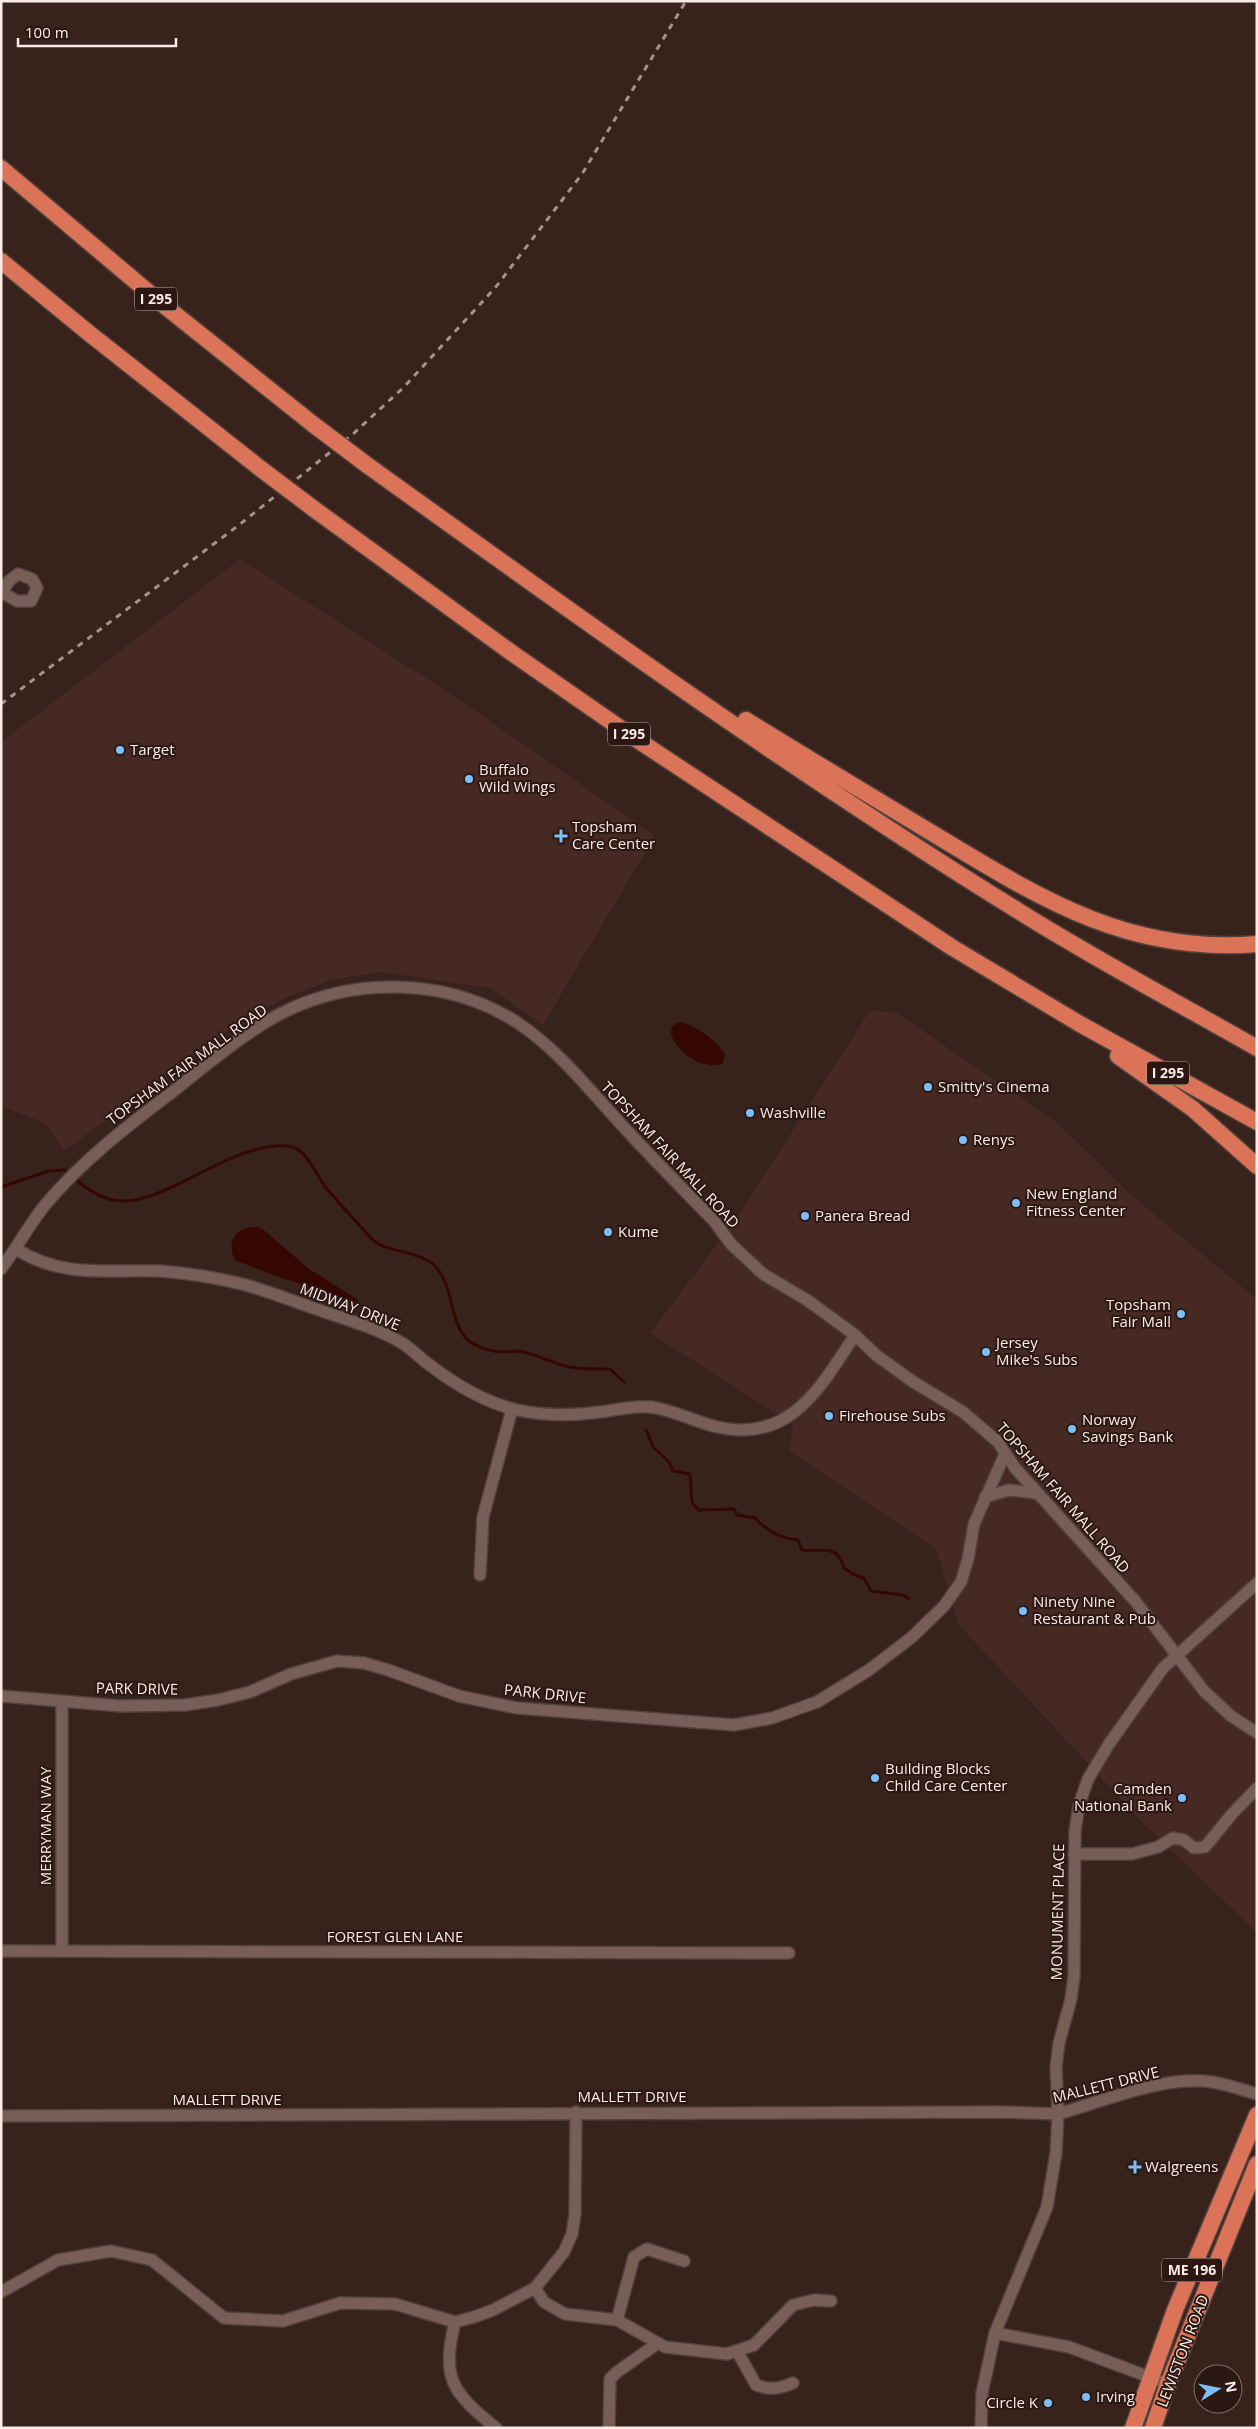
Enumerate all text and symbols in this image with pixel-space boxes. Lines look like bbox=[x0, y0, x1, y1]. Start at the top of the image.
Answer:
scale bar bbox=[18, 15, 175, 47]
text: 100 m bbox=[25, 22, 69, 42]
road number: I 295 bbox=[135, 288, 177, 310]
road number: I 295 bbox=[608, 722, 650, 746]
place label: Target bbox=[130, 739, 175, 759]
marker: Target bbox=[114, 744, 126, 756]
place label: Buffalo Wild Wings bbox=[479, 759, 556, 796]
marker: Buffalo Wild Wings bbox=[463, 773, 475, 785]
place label: Topsham Care Center bbox=[572, 816, 655, 853]
marker: Topsham Care Center bbox=[554, 829, 568, 843]
street label: TOPSHAM FAIR MALL ROAD bbox=[102, 999, 271, 1129]
road number: I 295 bbox=[1147, 1062, 1189, 1084]
place label: Smitty's Cinema bbox=[938, 1076, 1050, 1096]
street label: TOPSHAM FAIR MALL ROAD bbox=[597, 1077, 744, 1232]
marker: Smitty's Cinema bbox=[922, 1081, 934, 1093]
place label: Washville bbox=[760, 1102, 826, 1122]
marker: Washville bbox=[744, 1107, 756, 1119]
place label: Renys bbox=[973, 1129, 1015, 1149]
marker: Renys bbox=[957, 1134, 969, 1146]
place label: New England Fitness Center bbox=[1026, 1183, 1126, 1220]
marker: New England Fitness Center bbox=[1010, 1197, 1022, 1209]
place label: Panera Bread bbox=[815, 1205, 910, 1225]
marker: Panera Bread bbox=[799, 1210, 811, 1222]
place label: Kume bbox=[618, 1221, 659, 1241]
marker: Kume bbox=[602, 1226, 614, 1238]
street label: MIDWAY DRIVE bbox=[297, 1278, 403, 1334]
place label: Topsham Fair Mall bbox=[1106, 1294, 1171, 1331]
marker: Topsham Fair Mall bbox=[1175, 1308, 1187, 1320]
place label: Jersey Mike's Subs bbox=[994, 1332, 1078, 1369]
marker: Jersey Mike's Subs bbox=[980, 1346, 992, 1358]
place label: Firehouse Subs bbox=[839, 1405, 946, 1425]
place label: Norway Savings Bank bbox=[1082, 1409, 1173, 1446]
marker: Firehouse Subs bbox=[823, 1410, 835, 1422]
street label: TOPSHAM FAIR MALL ROAD bbox=[993, 1418, 1135, 1577]
marker: Norway Savings Bank bbox=[1066, 1423, 1078, 1435]
place label: Ninety Nine Restaurant & Pub bbox=[1033, 1591, 1156, 1628]
marker: Ninety Nine Restaurant & Pub bbox=[1017, 1605, 1029, 1617]
street label: PARK DRIVE bbox=[96, 1677, 178, 1699]
street label: PARK DRIVE bbox=[503, 1679, 587, 1707]
place label: Building Blocks Child Care Center bbox=[885, 1758, 1008, 1795]
street label: MERRYMAN WAY bbox=[35, 1766, 55, 1885]
marker: Building Blocks Child Care Center bbox=[869, 1772, 881, 1784]
place label: Camden National Bank bbox=[1074, 1778, 1172, 1815]
marker: Camden National Bank bbox=[1176, 1792, 1188, 1804]
street label: MONUMENT PLACE bbox=[1046, 1843, 1068, 1981]
street label: FOREST GLEN LANE bbox=[327, 1926, 463, 1946]
street label: MALLETT DRIVE bbox=[1050, 2061, 1161, 2107]
street label: MALLETT DRIVE bbox=[578, 2086, 687, 2106]
street label: MALLETT DRIVE bbox=[173, 2089, 282, 2109]
place label: Walgreens bbox=[1145, 2156, 1218, 2176]
marker: Walgreens bbox=[1129, 2161, 1141, 2173]
road number: ME 196 bbox=[1162, 2258, 1222, 2282]
street label: LEWISTON ROAD bbox=[1151, 2292, 1213, 2410]
north arrow bbox=[1193, 2364, 1243, 2414]
text: N bbox=[1221, 2379, 1242, 2394]
place label: Irving bbox=[1096, 2386, 1135, 2406]
marker: Irving bbox=[1080, 2391, 1092, 2403]
place label: Circle K bbox=[986, 2392, 1039, 2412]
marker: Circle K bbox=[1042, 2397, 1054, 2409]

